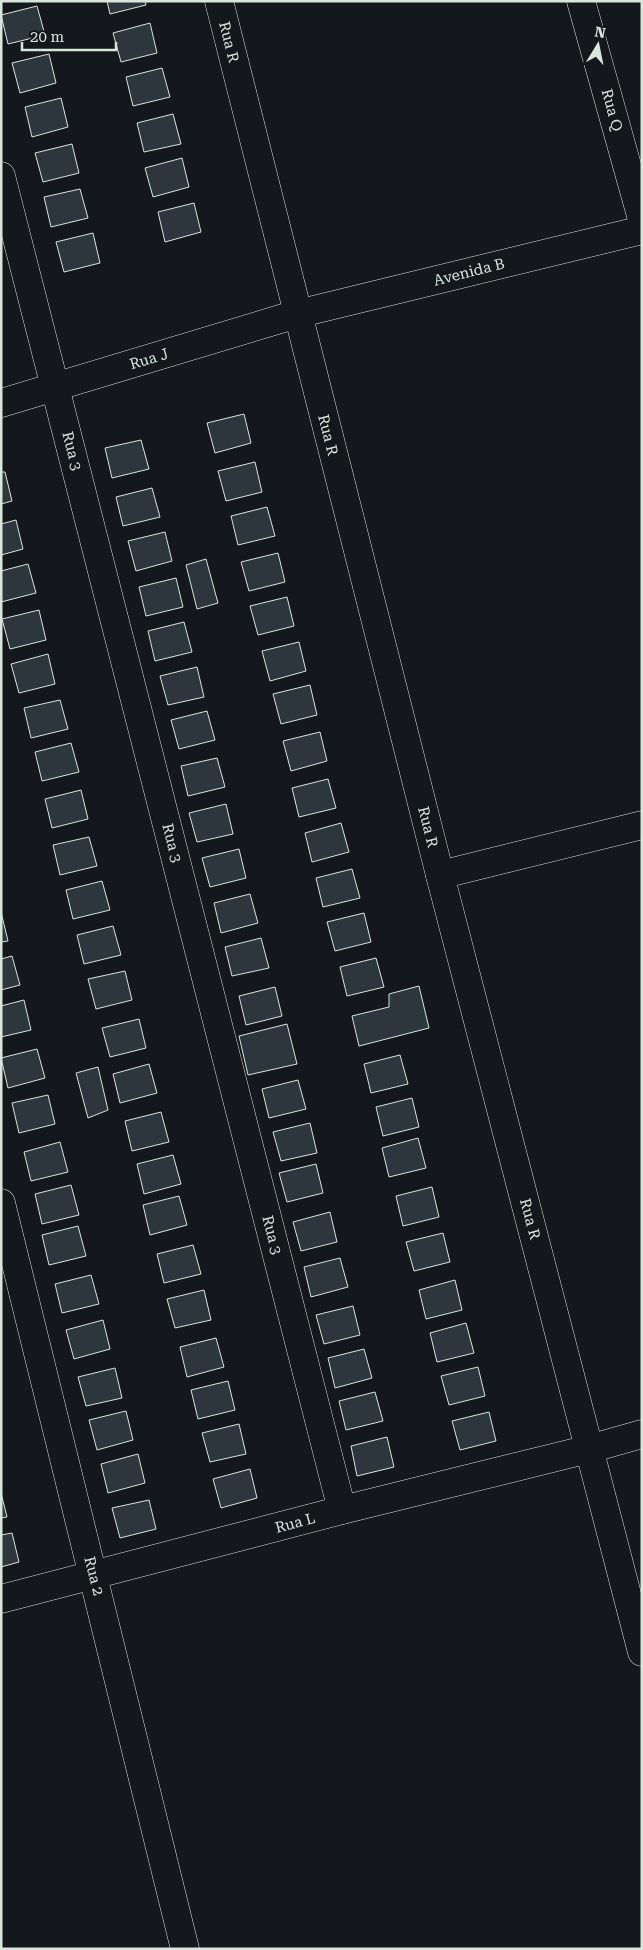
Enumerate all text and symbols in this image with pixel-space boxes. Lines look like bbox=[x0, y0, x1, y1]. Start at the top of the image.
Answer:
scale bar bbox=[22, 20, 116, 52]
street label: Rua R bbox=[215, 20, 243, 65]
north arrow bbox=[573, 20, 623, 70]
text: N bbox=[594, 23, 607, 41]
text: 20 m bbox=[30, 28, 65, 46]
street label: Rua Q bbox=[598, 87, 626, 133]
street label: Avenida B bbox=[432, 254, 506, 290]
street label: Rua J bbox=[127, 345, 171, 373]
street label: Rua R bbox=[314, 413, 342, 458]
street label: Rua 3 bbox=[58, 430, 86, 472]
street label: Rua R bbox=[414, 805, 442, 850]
street label: Rua 3 bbox=[158, 822, 186, 864]
street label: Rua R bbox=[516, 1196, 544, 1242]
street label: Rua 3 bbox=[258, 1214, 286, 1256]
street label: Rua L bbox=[273, 1509, 317, 1537]
street label: Rua 2 bbox=[80, 1555, 108, 1597]

